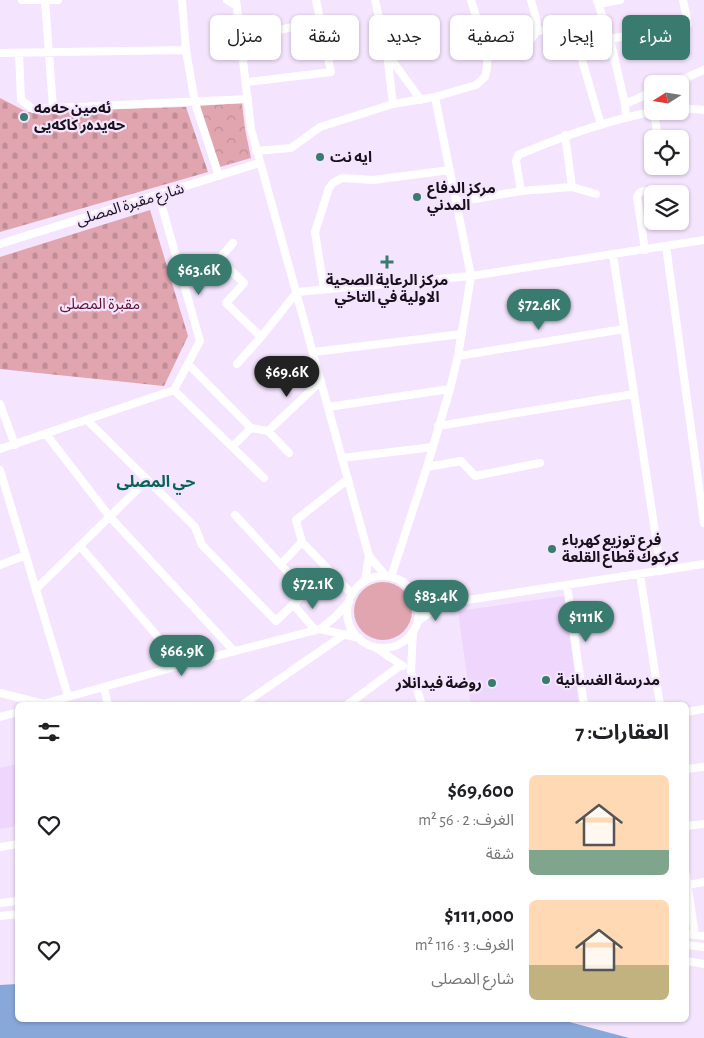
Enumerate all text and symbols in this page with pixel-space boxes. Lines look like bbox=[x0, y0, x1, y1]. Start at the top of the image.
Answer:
chip: منزل bbox=[210, 15, 281, 60]
chip: شقة bbox=[291, 15, 359, 60]
chip: جديد bbox=[369, 15, 440, 60]
chip: تصفية bbox=[450, 15, 533, 60]
chip: إيجار bbox=[543, 15, 612, 60]
chip: شراء bbox=[622, 15, 690, 60]
north arrow bbox=[644, 75, 689, 120]
map controls bbox=[644, 75, 689, 230]
place label: ئەمین حەمە حەیدەر کاکەیی bbox=[34, 101, 126, 134]
marker: ئەمین حەمە حەیدەر کاکەیی bbox=[18, 111, 30, 123]
button: locate bbox=[644, 130, 689, 175]
place label: ايه نت bbox=[330, 150, 372, 165]
marker: ايه نت bbox=[314, 151, 326, 163]
place label: مركز الدفاع المدني bbox=[427, 180, 496, 216]
street label: شارع مقبرة المصلى bbox=[74, 181, 187, 232]
button: layers bbox=[644, 185, 689, 230]
marker: مركز الدفاع المدني bbox=[411, 191, 423, 203]
pin: $63.6K bbox=[158, 254, 240, 296]
marker: مركز الرعاية الصحية الاولية في التاخي bbox=[380, 255, 394, 269]
text: $63.6K bbox=[178, 262, 220, 278]
place label: مركز الرعاية الصحية الاولية في التاخي bbox=[326, 272, 448, 308]
pin: $72.6K bbox=[498, 288, 580, 331]
park label: مقبرة المصلى bbox=[60, 297, 140, 313]
text: $72.6K bbox=[518, 297, 560, 313]
pin: $69.6K bbox=[246, 356, 328, 398]
text: $69.6K bbox=[265, 364, 309, 380]
district label: حي المصلى bbox=[117, 474, 195, 495]
place label: فرع توزيع كهرباء كركوك قطاع القلعة bbox=[562, 532, 679, 568]
marker: فرع توزيع كهرباء كركوك قطاع القلعة bbox=[546, 543, 558, 555]
pin: $72.1K bbox=[272, 568, 354, 610]
text: $72.1K bbox=[293, 576, 333, 592]
pin: $83.4K bbox=[395, 580, 477, 622]
text: $83.4K bbox=[414, 588, 458, 604]
pin: $111K bbox=[551, 600, 621, 643]
text: $111K bbox=[569, 609, 603, 625]
pin: $66.9K bbox=[141, 634, 223, 677]
text: $66.9K bbox=[160, 643, 204, 659]
place label: مدرسة الغسانية bbox=[556, 672, 660, 689]
marker: مدرسة الغسانية bbox=[540, 674, 552, 686]
place label: روضة فيدانلار bbox=[395, 675, 482, 692]
marker: روضة فيدانلار bbox=[486, 677, 498, 689]
icon: filters bbox=[35, 718, 63, 746]
text: العقارات: 7 bbox=[575, 722, 669, 743]
text: $69,600 bbox=[447, 780, 514, 801]
icon: home bbox=[569, 795, 629, 855]
icon: heart bbox=[35, 811, 63, 839]
text: الغرف: 2 · 56 m² bbox=[418, 812, 514, 828]
text: شقة bbox=[486, 846, 514, 862]
text: $111,000 bbox=[444, 905, 514, 926]
icon: home bbox=[569, 920, 629, 980]
icon: heart bbox=[35, 936, 63, 964]
text: الغرف: 3 · 116 m² bbox=[415, 937, 514, 953]
text: شارع المصلى bbox=[431, 971, 514, 987]

